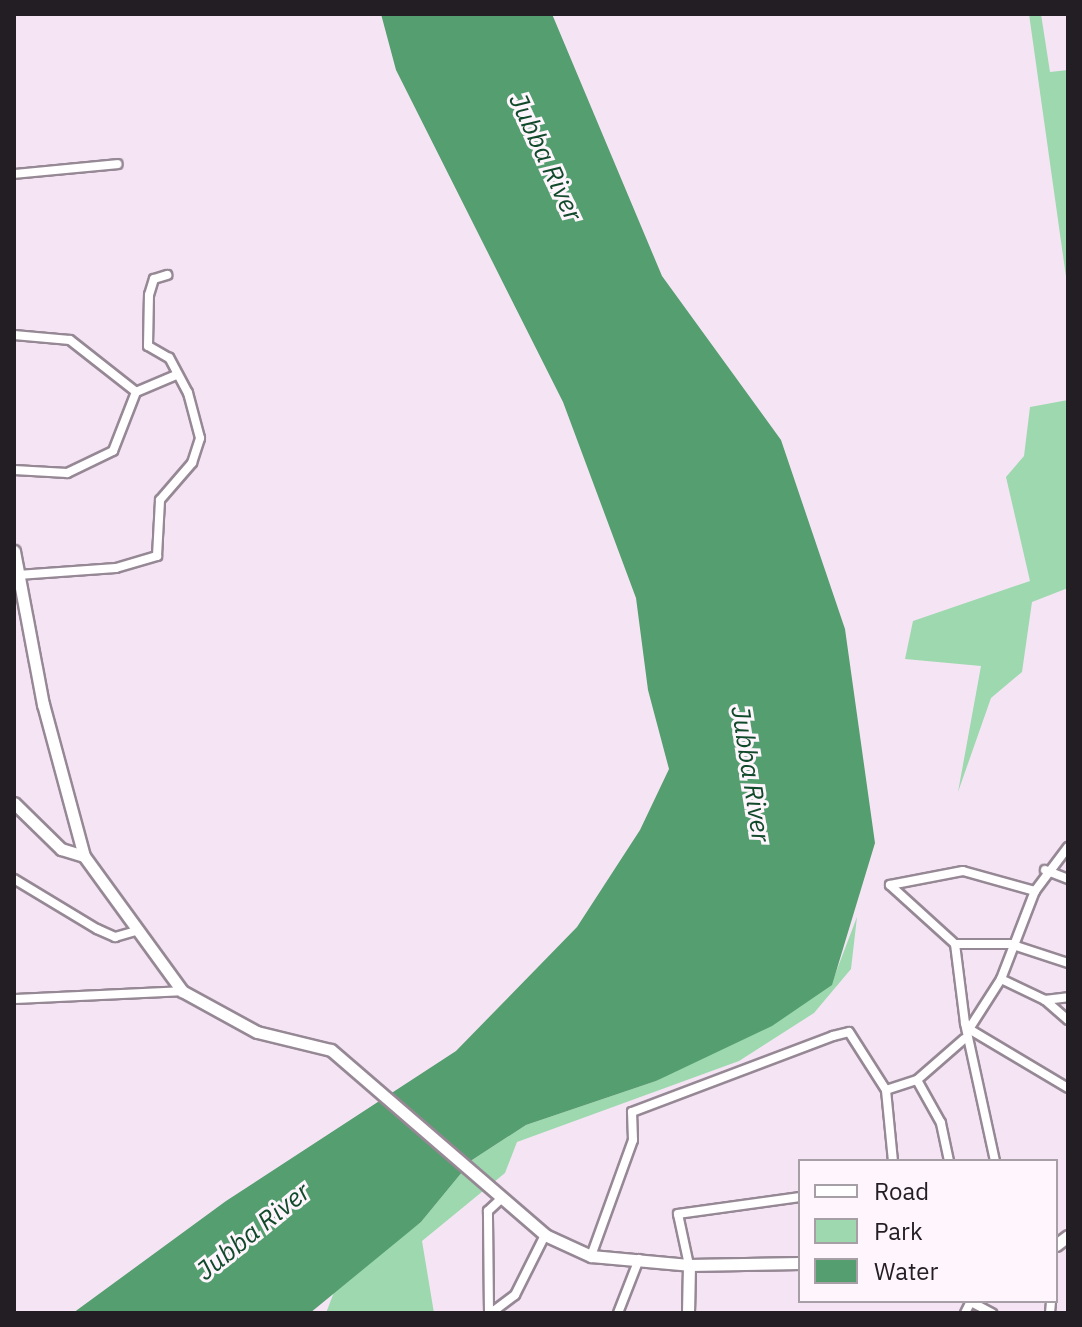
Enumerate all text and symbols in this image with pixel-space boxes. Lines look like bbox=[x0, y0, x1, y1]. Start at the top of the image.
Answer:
water label: Jubba River bbox=[503, 88, 589, 226]
water label: Jubba River bbox=[725, 704, 777, 844]
legend bbox=[798, 1159, 1058, 1303]
text: Road bbox=[874, 1175, 929, 1207]
water label: Jubba River bbox=[190, 1176, 316, 1286]
text: Park bbox=[874, 1215, 923, 1247]
text: Water bbox=[874, 1255, 938, 1287]

